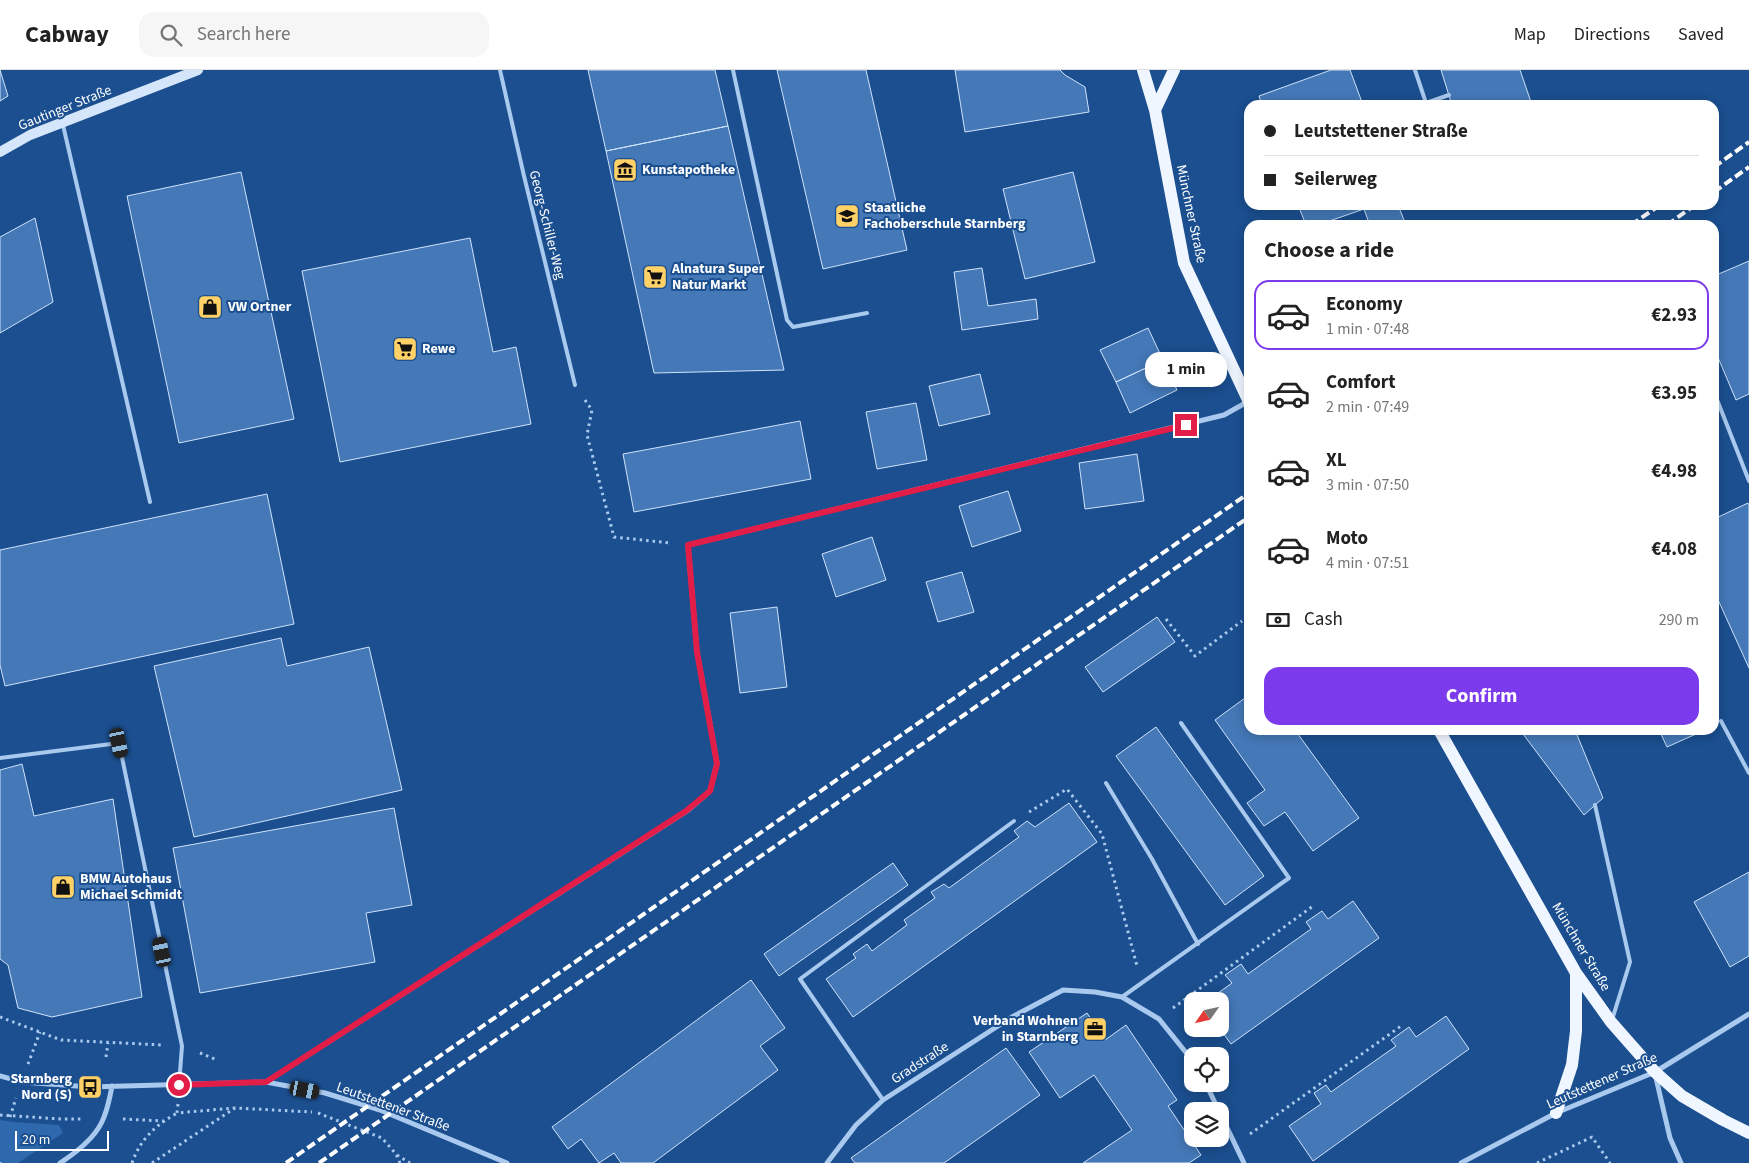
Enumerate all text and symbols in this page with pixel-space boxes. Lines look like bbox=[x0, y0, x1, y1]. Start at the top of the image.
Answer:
search box bbox=[139, 12, 489, 57]
text: Cabway bbox=[25, 17, 109, 52]
icon: search bbox=[157, 21, 185, 49]
text: Search here bbox=[197, 21, 290, 48]
text: Map bbox=[1514, 22, 1546, 47]
text: Directions bbox=[1574, 22, 1650, 47]
text: Saved bbox=[1678, 22, 1724, 47]
street label: Gautinger Straße bbox=[15, 80, 115, 136]
text: Leutstettener Straße bbox=[1294, 118, 1468, 145]
museum icon: Kunstapotheke bbox=[612, 157, 638, 183]
place label: Kunstapotheke bbox=[642, 160, 735, 180]
street label: Münchner Straße bbox=[1171, 163, 1211, 265]
text: Seilerweg bbox=[1294, 166, 1377, 193]
street label: Georg-Schiller-Weg bbox=[524, 168, 570, 282]
place label: Staatliche Fachoberschule Starnberg bbox=[864, 198, 1026, 234]
school or university icon: Staatliche Fachoberschule Starnberg bbox=[834, 203, 860, 229]
text: Choose a ride bbox=[1264, 234, 1394, 266]
place label: Alnatura Super Natur Markt bbox=[671, 259, 765, 295]
supermarket icon: Alnatura Super Natur Markt bbox=[642, 264, 668, 290]
text: Economy bbox=[1326, 291, 1403, 318]
icon: car bbox=[1266, 293, 1311, 338]
shop icon: VW Ortner bbox=[197, 294, 223, 320]
place label: VW Ortner bbox=[227, 297, 292, 317]
text: €2.93 bbox=[1651, 302, 1697, 329]
text: 1 min · 07:48 bbox=[1326, 318, 1409, 340]
supermarket icon: Rewe bbox=[392, 336, 418, 362]
place label: Rewe bbox=[422, 339, 456, 359]
callout: 1 min bbox=[1145, 352, 1227, 388]
text: 1 min bbox=[1167, 358, 1205, 380]
text: Comfort bbox=[1326, 369, 1396, 396]
icon: car bbox=[1266, 371, 1311, 416]
text: €3.95 bbox=[1651, 380, 1697, 407]
text: 2 min · 07:49 bbox=[1326, 396, 1409, 418]
route end bbox=[1175, 414, 1197, 436]
text: XL bbox=[1326, 447, 1347, 474]
icon: car bbox=[1266, 449, 1311, 494]
text: €4.98 bbox=[1651, 458, 1697, 485]
text: 3 min · 07:50 bbox=[1326, 474, 1409, 496]
text: Moto bbox=[1326, 525, 1368, 552]
icon: car bbox=[1266, 527, 1311, 572]
text: €4.08 bbox=[1651, 536, 1697, 563]
text: 4 min · 07:51 bbox=[1326, 552, 1409, 574]
icon: cash bbox=[1264, 606, 1292, 634]
text: Cash bbox=[1304, 606, 1343, 633]
text: 290 m bbox=[1659, 609, 1699, 631]
button: Confirm bbox=[1264, 667, 1699, 725]
car bbox=[108, 727, 129, 759]
place label: BMW Autohaus Michael Schmidt bbox=[80, 869, 183, 905]
shop icon: BMW Autohaus Michael Schmidt bbox=[50, 874, 76, 900]
street label: Münchner Straße bbox=[1547, 899, 1615, 995]
car bbox=[151, 936, 172, 968]
north arrow bbox=[1184, 992, 1229, 1038]
map controls bbox=[1184, 992, 1229, 1147]
place label: Verband Wohnen in Starnberg bbox=[972, 1011, 1079, 1047]
office icon: Verband Wohnen in Starnberg bbox=[1082, 1016, 1108, 1042]
street label: Gradstraße bbox=[887, 1037, 953, 1089]
button: locate bbox=[1184, 1047, 1229, 1092]
street label: Leutstettener Straße bbox=[1543, 1048, 1661, 1114]
place label: Starnberg Nord (S) bbox=[10, 1069, 73, 1105]
bus stop icon: Starnberg Nord (S) bbox=[77, 1074, 103, 1100]
route start bbox=[168, 1074, 190, 1096]
street label: Leutstettener Straße bbox=[333, 1077, 453, 1137]
car bbox=[288, 1080, 321, 1100]
button: layers bbox=[1184, 1102, 1229, 1147]
scale bar bbox=[15, 1128, 109, 1151]
text: 20 m bbox=[22, 1130, 50, 1150]

